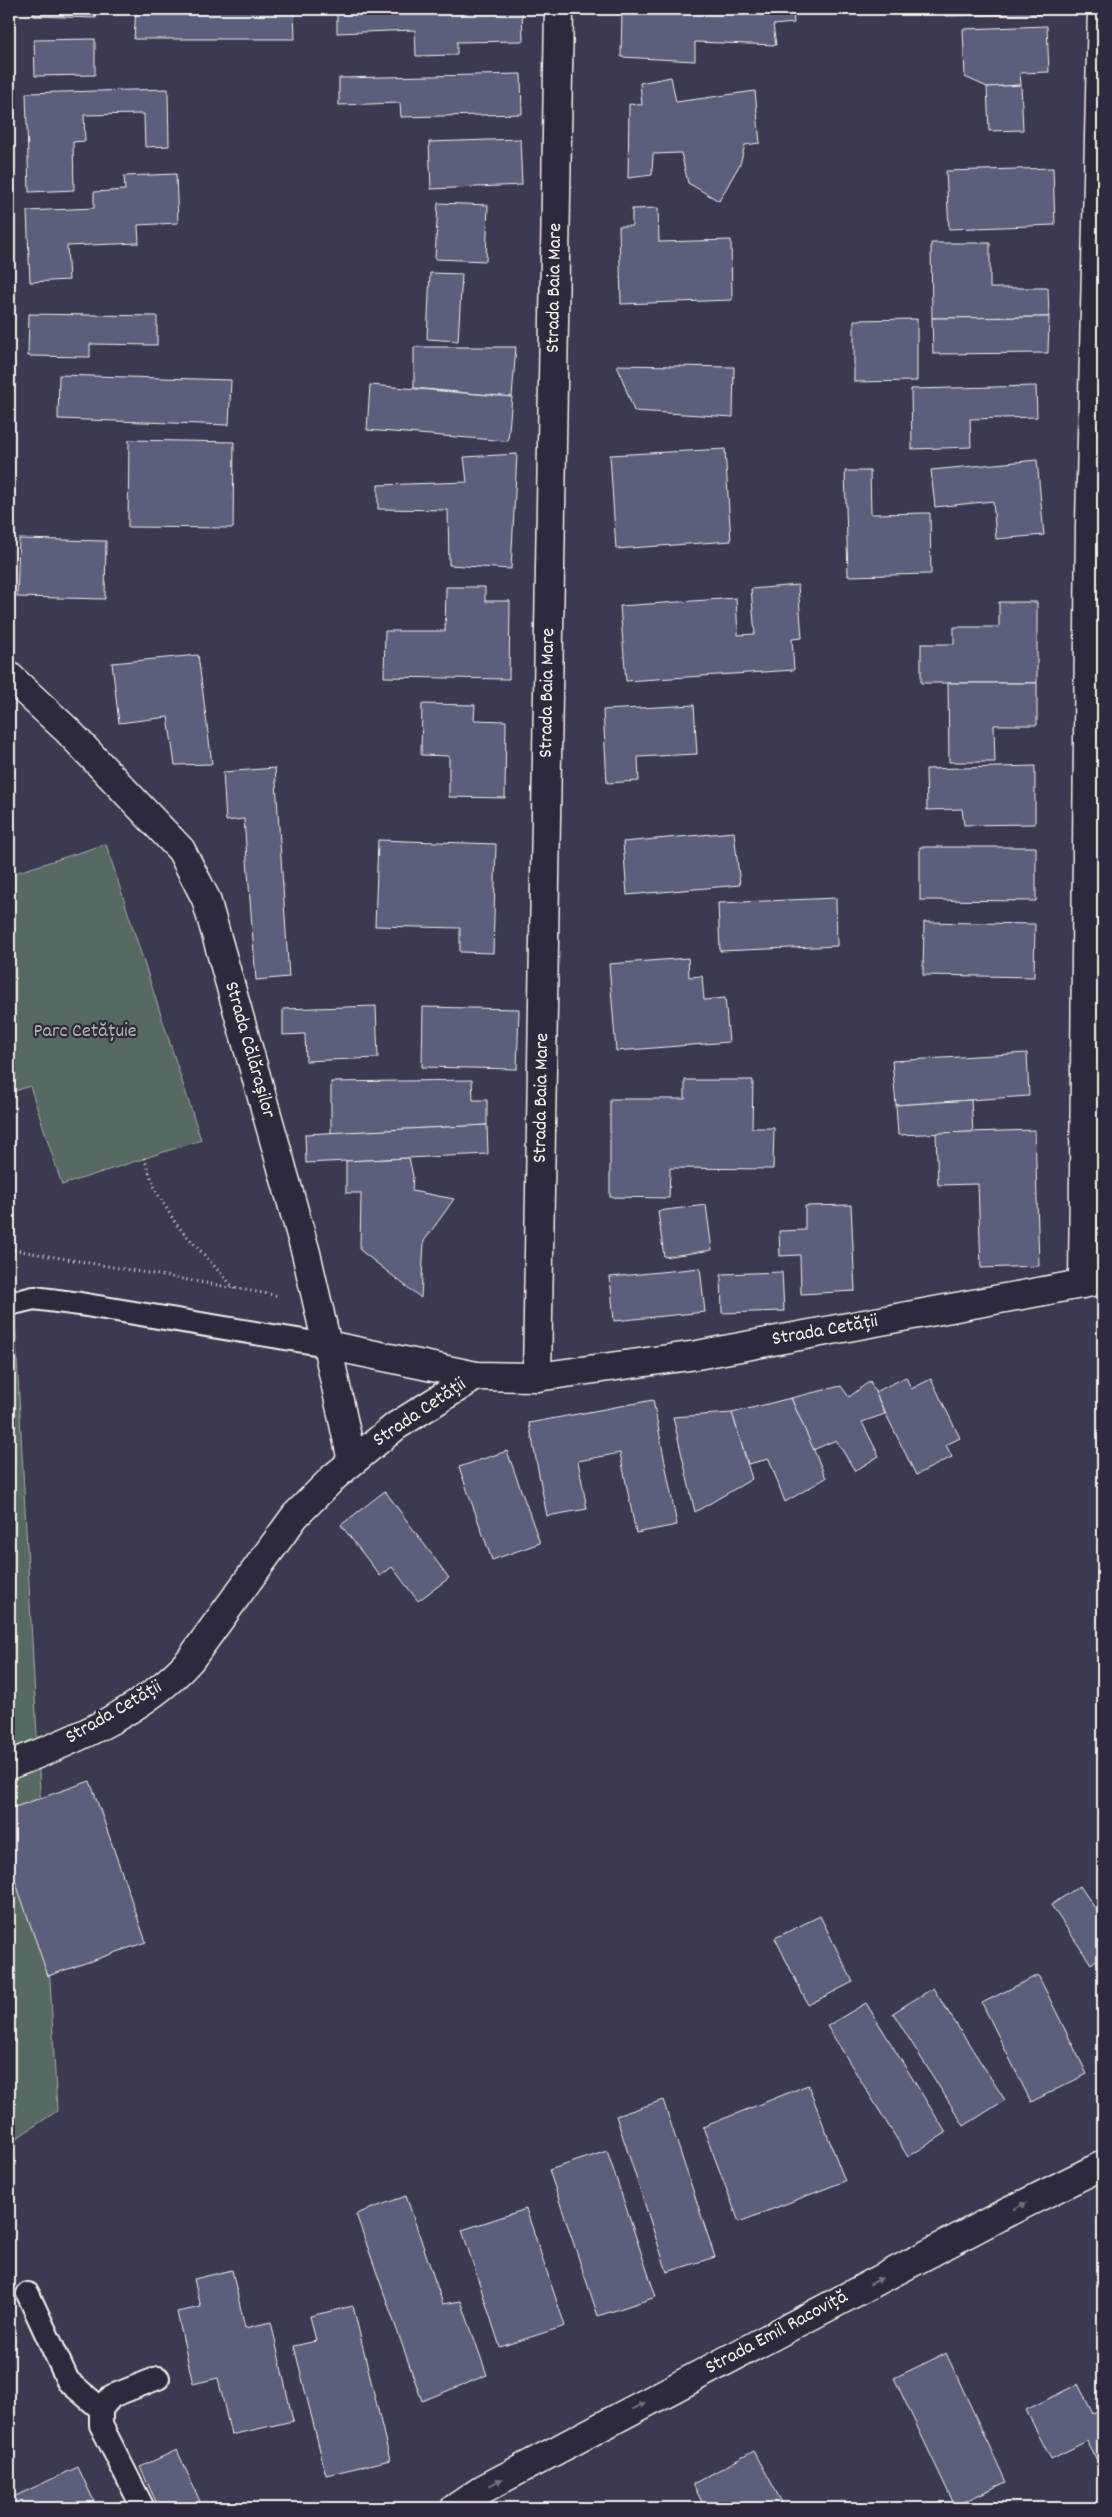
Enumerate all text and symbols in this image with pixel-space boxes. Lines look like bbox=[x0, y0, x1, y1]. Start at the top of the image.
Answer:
street label: Strada Baia Mare bbox=[540, 222, 570, 353]
street label: Strada Baia Mare bbox=[533, 627, 563, 758]
street label: Strada Călărașilor bbox=[216, 978, 282, 1122]
park label: Parc Cetățuie bbox=[34, 1018, 137, 1046]
street label: Strada Baia Mare bbox=[527, 1032, 557, 1163]
street label: Strada Cetății bbox=[770, 1308, 880, 1354]
street label: Strada Cetății bbox=[368, 1371, 472, 1455]
street label: Strada Cetății bbox=[61, 1674, 168, 1752]
one-way arrow bbox=[1013, 2202, 1027, 2210]
one-way arrow bbox=[869, 2277, 883, 2285]
street label: Strada Emil Racoviță bbox=[701, 2284, 853, 2382]
one-way arrow bbox=[632, 2402, 647, 2410]
one-way arrow bbox=[488, 2478, 503, 2486]

